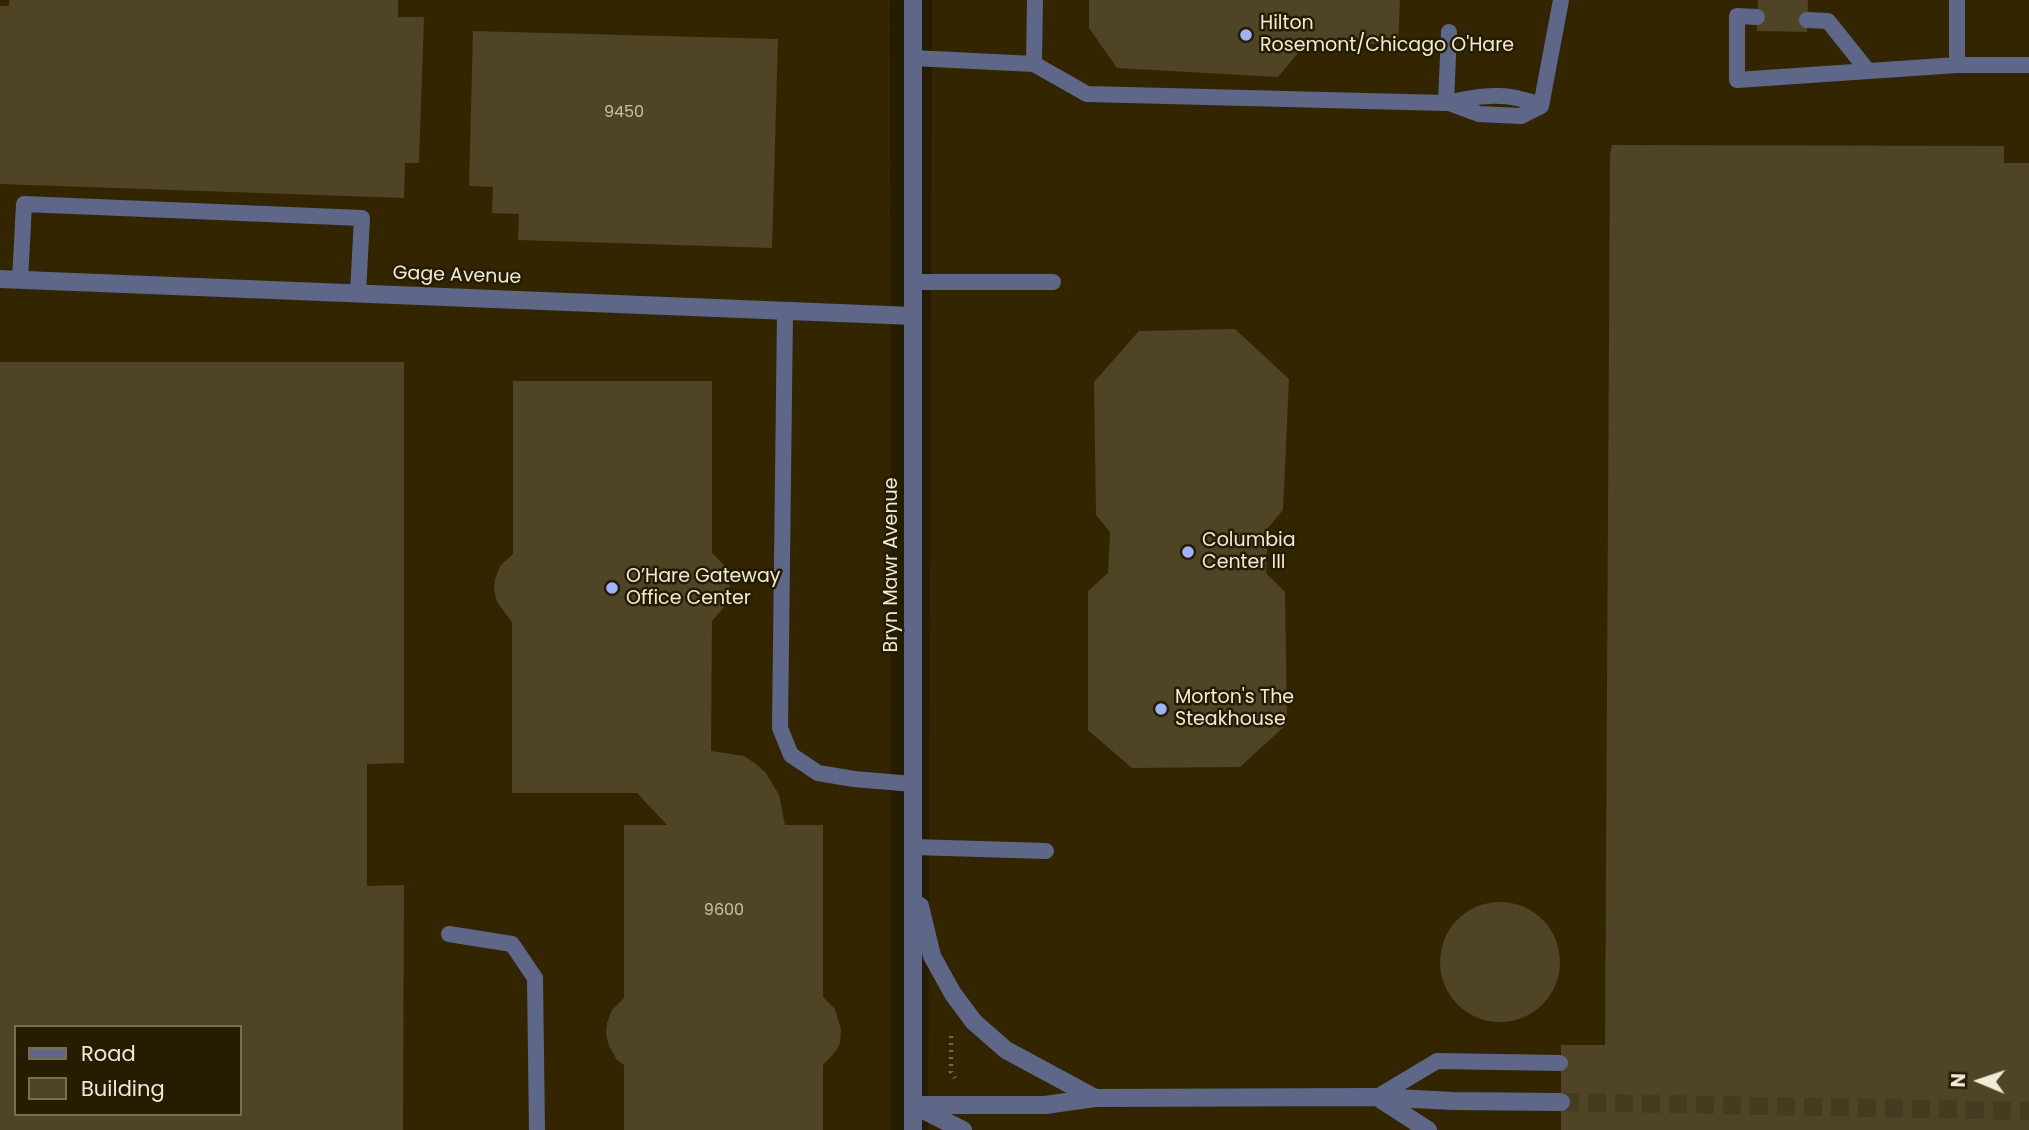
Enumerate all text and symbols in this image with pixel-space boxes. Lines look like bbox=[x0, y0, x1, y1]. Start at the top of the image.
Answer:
place label: Hilton Rosemont/Chicago O'Hare bbox=[1260, 13, 1514, 57]
marker: Hilton Rosemont/Chicago O'Hare bbox=[1238, 27, 1254, 43]
house number: 9450 bbox=[604, 103, 644, 123]
street label: Gage Avenue bbox=[392, 262, 522, 290]
street label: Bryn Mawr Avenue bbox=[881, 478, 903, 652]
place label: Columbia Center III bbox=[1202, 530, 1296, 574]
marker: Columbia Center III bbox=[1180, 544, 1196, 560]
place label: O’Hare Gateway Office Center bbox=[626, 566, 780, 610]
marker: O’Hare Gateway Office Center bbox=[604, 580, 620, 596]
place label: Morton's The Steakhouse bbox=[1175, 687, 1294, 731]
marker: Morton's The Steakhouse bbox=[1153, 701, 1169, 717]
house number: 9600 bbox=[704, 901, 744, 921]
legend bbox=[14, 1025, 242, 1116]
text: Road bbox=[81, 1039, 136, 1068]
north arrow bbox=[1945, 1046, 2015, 1116]
text: N bbox=[1945, 1073, 1972, 1088]
text: Building bbox=[81, 1074, 165, 1103]

